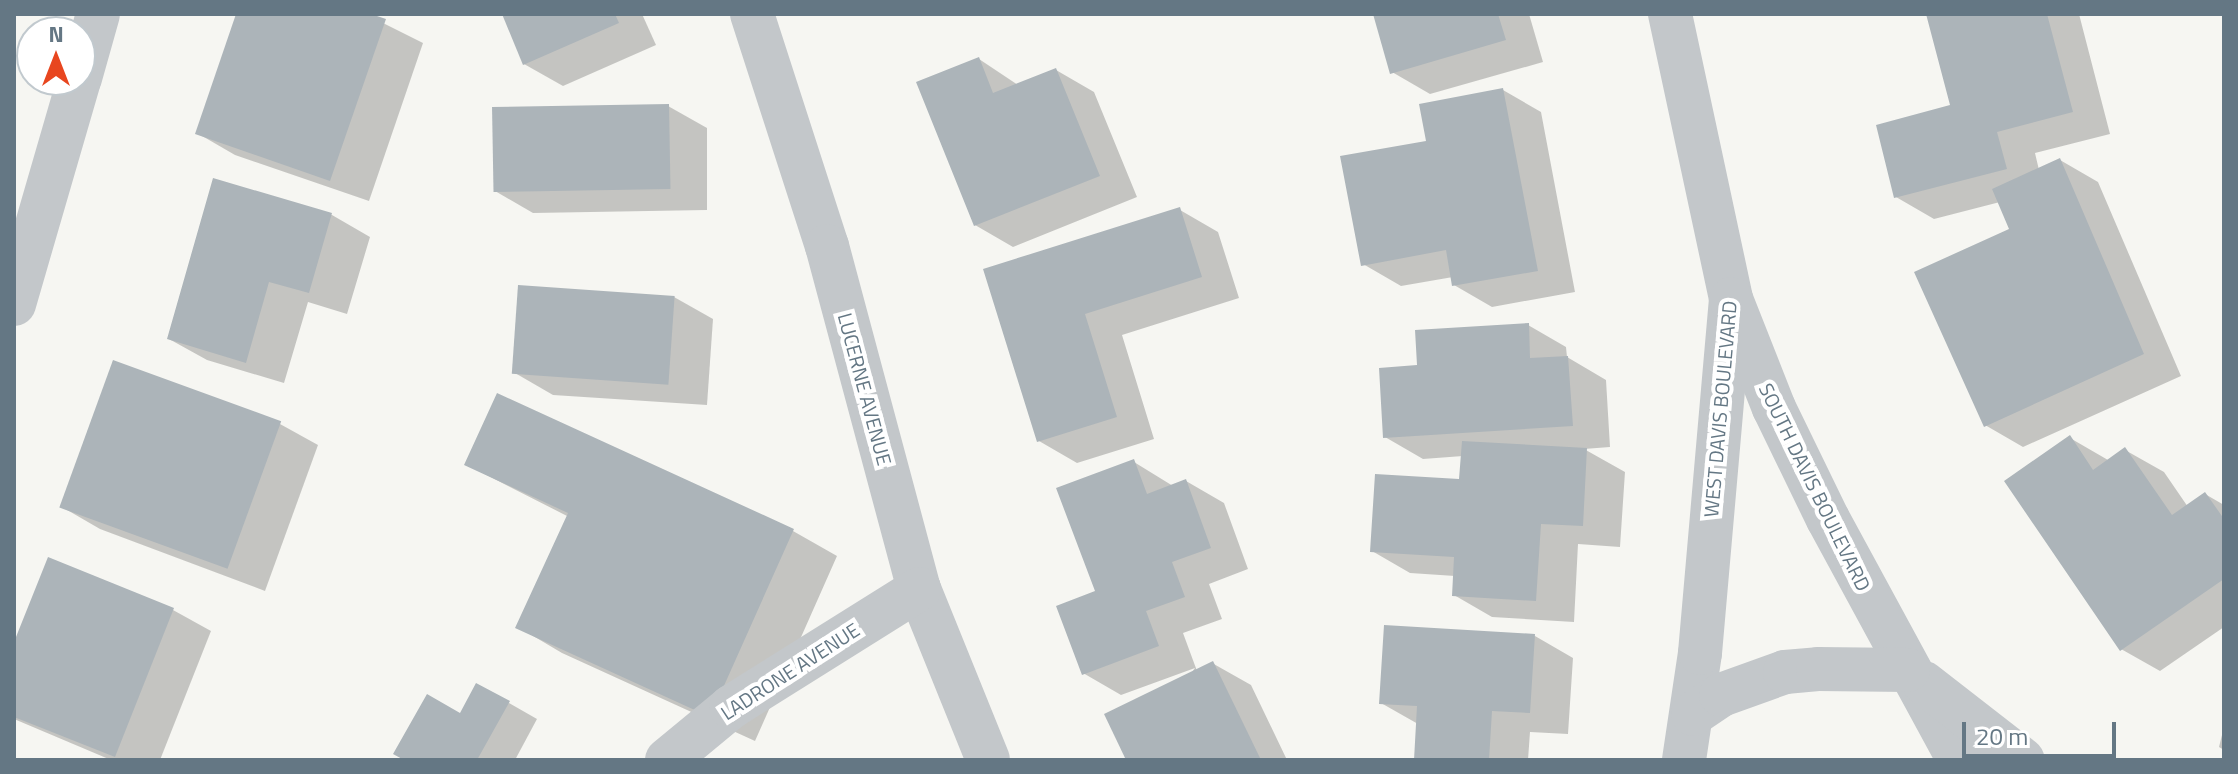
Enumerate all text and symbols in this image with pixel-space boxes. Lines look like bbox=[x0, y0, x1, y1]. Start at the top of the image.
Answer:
north arrow bbox=[16, 16, 96, 96]
text: N bbox=[48, 17, 64, 51]
street label: WEST DAVIS BOULEVARD bbox=[1699, 300, 1741, 518]
street label: LUCERNE AVENUE bbox=[833, 310, 897, 468]
street label: SOUTH DAVIS BOULEVARD bbox=[1754, 379, 1876, 595]
street label: LADRONE AVENUE bbox=[716, 617, 864, 725]
scale bar bbox=[1966, 706, 2120, 756]
text: 20 m bbox=[1976, 718, 2028, 754]

